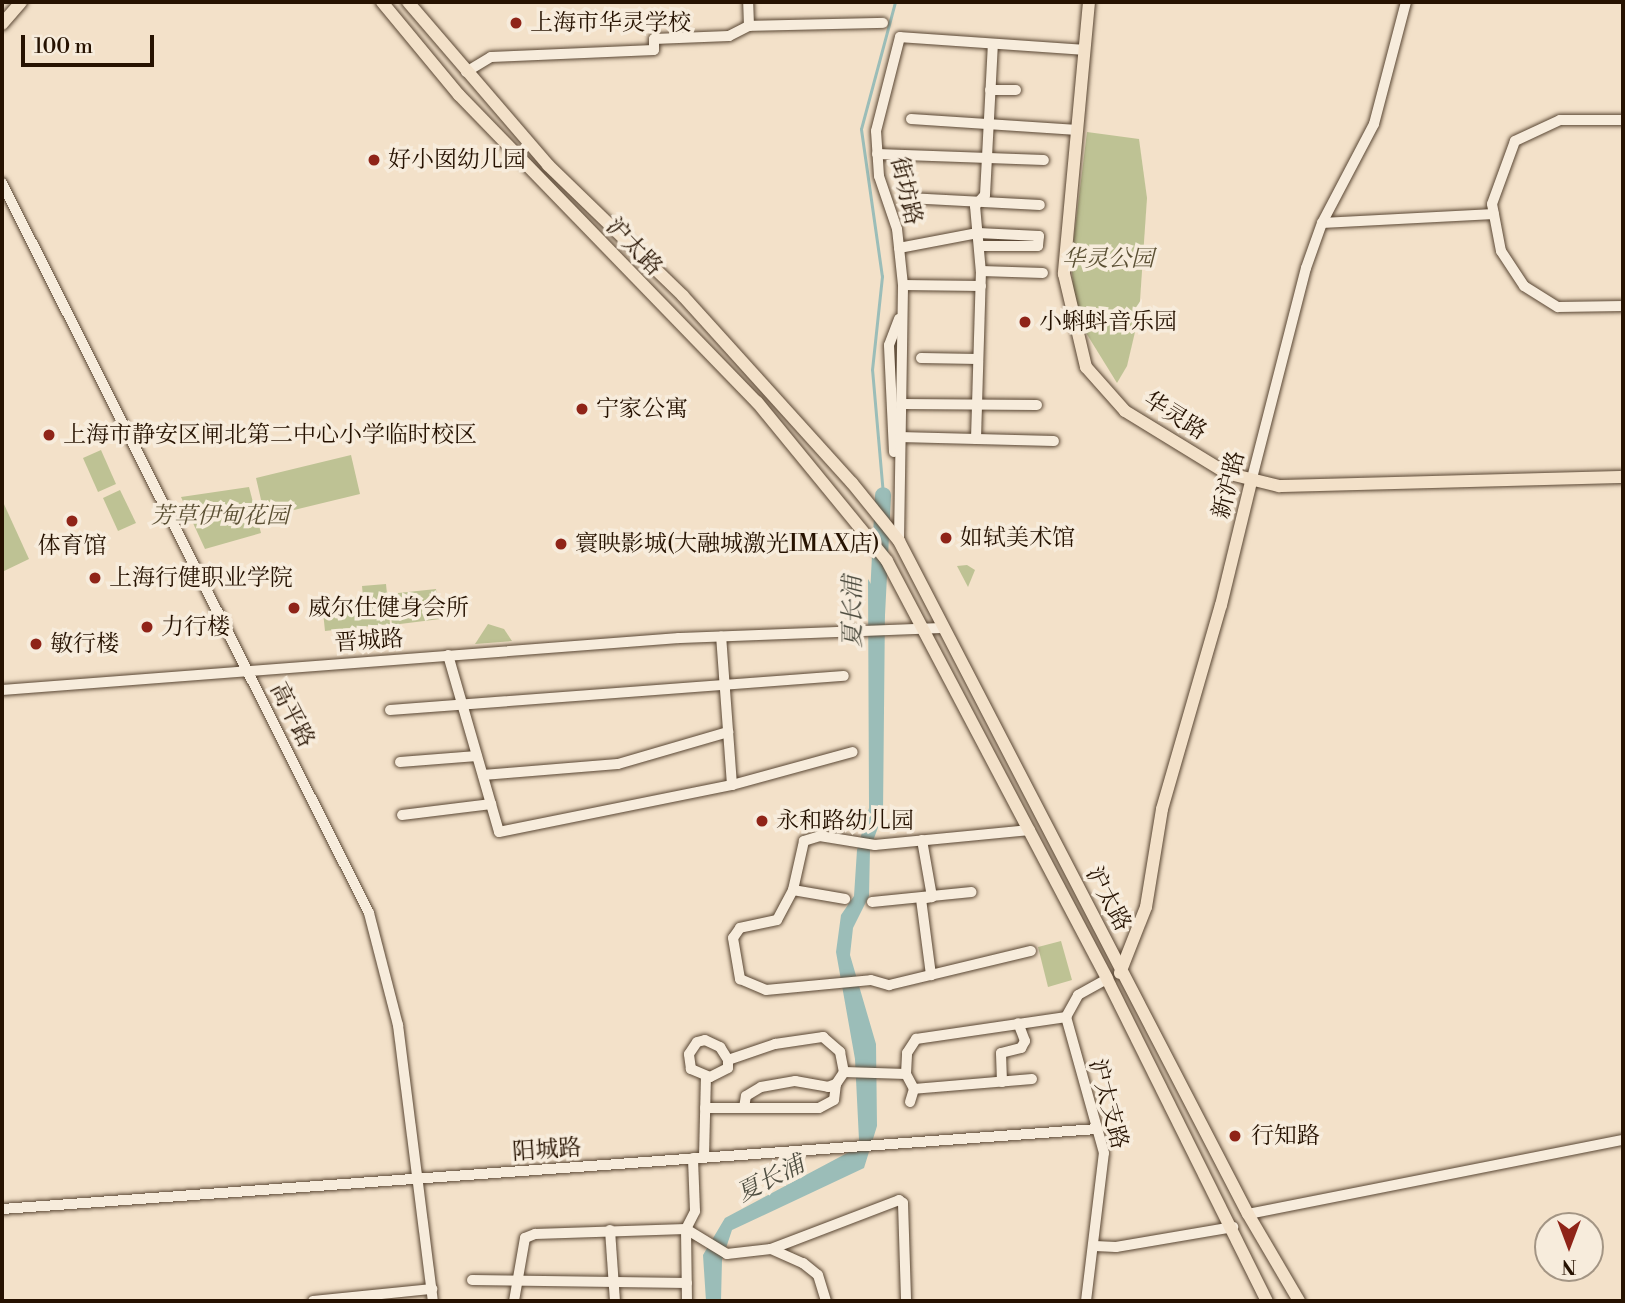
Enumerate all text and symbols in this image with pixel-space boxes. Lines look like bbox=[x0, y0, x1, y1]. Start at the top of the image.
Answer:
place label: 上海市华灵学校 bbox=[530, 9, 691, 37]
marker: 上海市华灵学校 bbox=[508, 15, 524, 31]
scale bar bbox=[24, 21, 158, 65]
text: 100 m bbox=[34, 34, 93, 60]
place label: 好小囡幼儿园 bbox=[388, 146, 526, 174]
marker: 好小囡幼儿园 bbox=[366, 152, 382, 168]
street label: 街坊路 bbox=[885, 154, 927, 228]
street label: 沪太路 bbox=[600, 213, 668, 281]
park label: 华灵公园 bbox=[1062, 245, 1154, 273]
place label: 小蝌蚪音乐园 bbox=[1039, 308, 1177, 336]
marker: 小蝌蚪音乐园 bbox=[1017, 314, 1033, 330]
street label: 华灵路 bbox=[1138, 386, 1212, 446]
place label: 宁家公寓 bbox=[596, 395, 688, 423]
marker: 宁家公寓 bbox=[574, 401, 590, 417]
place label: 上海市静安区闸北第二中心小学临时校区 bbox=[63, 421, 477, 449]
marker: 上海市静安区闸北第二中心小学临时校区 bbox=[41, 427, 57, 443]
street label: 新沪路 bbox=[1207, 448, 1251, 522]
park label: 芳草伊甸花园 bbox=[151, 502, 289, 530]
marker: 体育馆 bbox=[64, 513, 80, 529]
place label: 如轼美术馆 bbox=[960, 524, 1075, 552]
place label: 寰映影城(大融城激光IMAX店) bbox=[575, 530, 880, 558]
marker: 如轼美术馆 bbox=[938, 530, 954, 546]
place label: 体育馆 bbox=[38, 532, 106, 560]
marker: 寰映影城(大融城激光IMAX店) bbox=[553, 536, 569, 552]
place label: 上海行健职业学院 bbox=[109, 564, 293, 592]
marker: 上海行健职业学院 bbox=[87, 570, 103, 586]
water label: 夏长浦 bbox=[840, 576, 868, 648]
place label: 威尔仕健身会所 bbox=[308, 594, 469, 622]
marker: 威尔仕健身会所 bbox=[286, 600, 302, 616]
place label: 力行楼 bbox=[161, 613, 230, 641]
marker: 力行楼 bbox=[139, 619, 155, 635]
street label: 晋城路 bbox=[334, 625, 404, 657]
place label: 敏行楼 bbox=[50, 630, 119, 658]
marker: 敏行楼 bbox=[28, 636, 44, 652]
street label: 高平路 bbox=[264, 678, 320, 752]
place label: 永和路幼儿园 bbox=[776, 807, 914, 835]
marker: 永和路幼儿园 bbox=[754, 813, 770, 829]
street label: 沪太路 bbox=[1080, 862, 1136, 936]
street label: 沪太支路 bbox=[1083, 1056, 1133, 1152]
place label: 行知路 bbox=[1251, 1122, 1320, 1150]
marker: 行知路 bbox=[1225, 1126, 1245, 1146]
street label: 阳城路 bbox=[512, 1134, 582, 1166]
water label: 夏长浦 bbox=[732, 1151, 810, 1209]
north arrow bbox=[1534, 1212, 1604, 1282]
text: N bbox=[1561, 1254, 1577, 1278]

